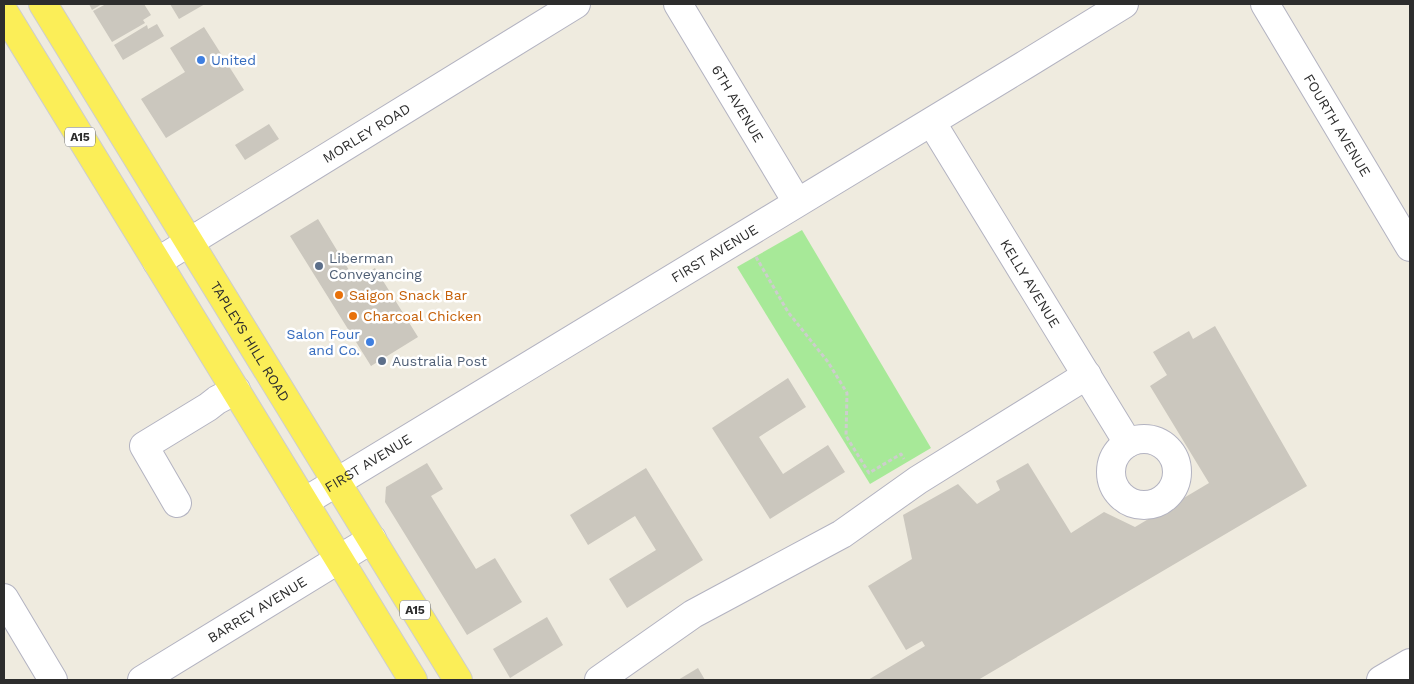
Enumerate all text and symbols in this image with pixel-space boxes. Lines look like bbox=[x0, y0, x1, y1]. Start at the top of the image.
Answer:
place label: United bbox=[211, 52, 256, 68]
marker: United bbox=[195, 54, 207, 66]
street label: 6TH AVENUE bbox=[708, 62, 767, 145]
street label: FOURTH AVENUE bbox=[1301, 71, 1374, 179]
street label: MORLEY ROAD bbox=[320, 100, 413, 166]
road number: A15 bbox=[65, 128, 95, 146]
street label: FIRST AVENUE bbox=[668, 221, 761, 286]
street label: KELLY AVENUE bbox=[997, 236, 1063, 330]
place label: Liberman Conveyancing bbox=[329, 250, 422, 282]
marker: Liberman Conveyancing bbox=[313, 260, 325, 272]
street label: TAPLEYS HILL ROAD bbox=[207, 278, 293, 405]
place label: Saigon Snack Bar bbox=[349, 287, 468, 303]
marker: Saigon Snack Bar bbox=[333, 289, 345, 301]
place label: Charcoal Chicken bbox=[363, 308, 482, 324]
marker: Charcoal Chicken bbox=[347, 310, 359, 322]
place label: Salon Four and Co. bbox=[287, 326, 360, 358]
marker: Salon Four and Co. bbox=[364, 336, 376, 348]
place label: Australia Post bbox=[392, 353, 487, 369]
marker: Australia Post bbox=[376, 355, 388, 367]
street label: FIRST AVENUE bbox=[322, 430, 414, 495]
street label: BARREY AVENUE bbox=[205, 573, 310, 646]
road number: A15 bbox=[400, 600, 430, 620]

